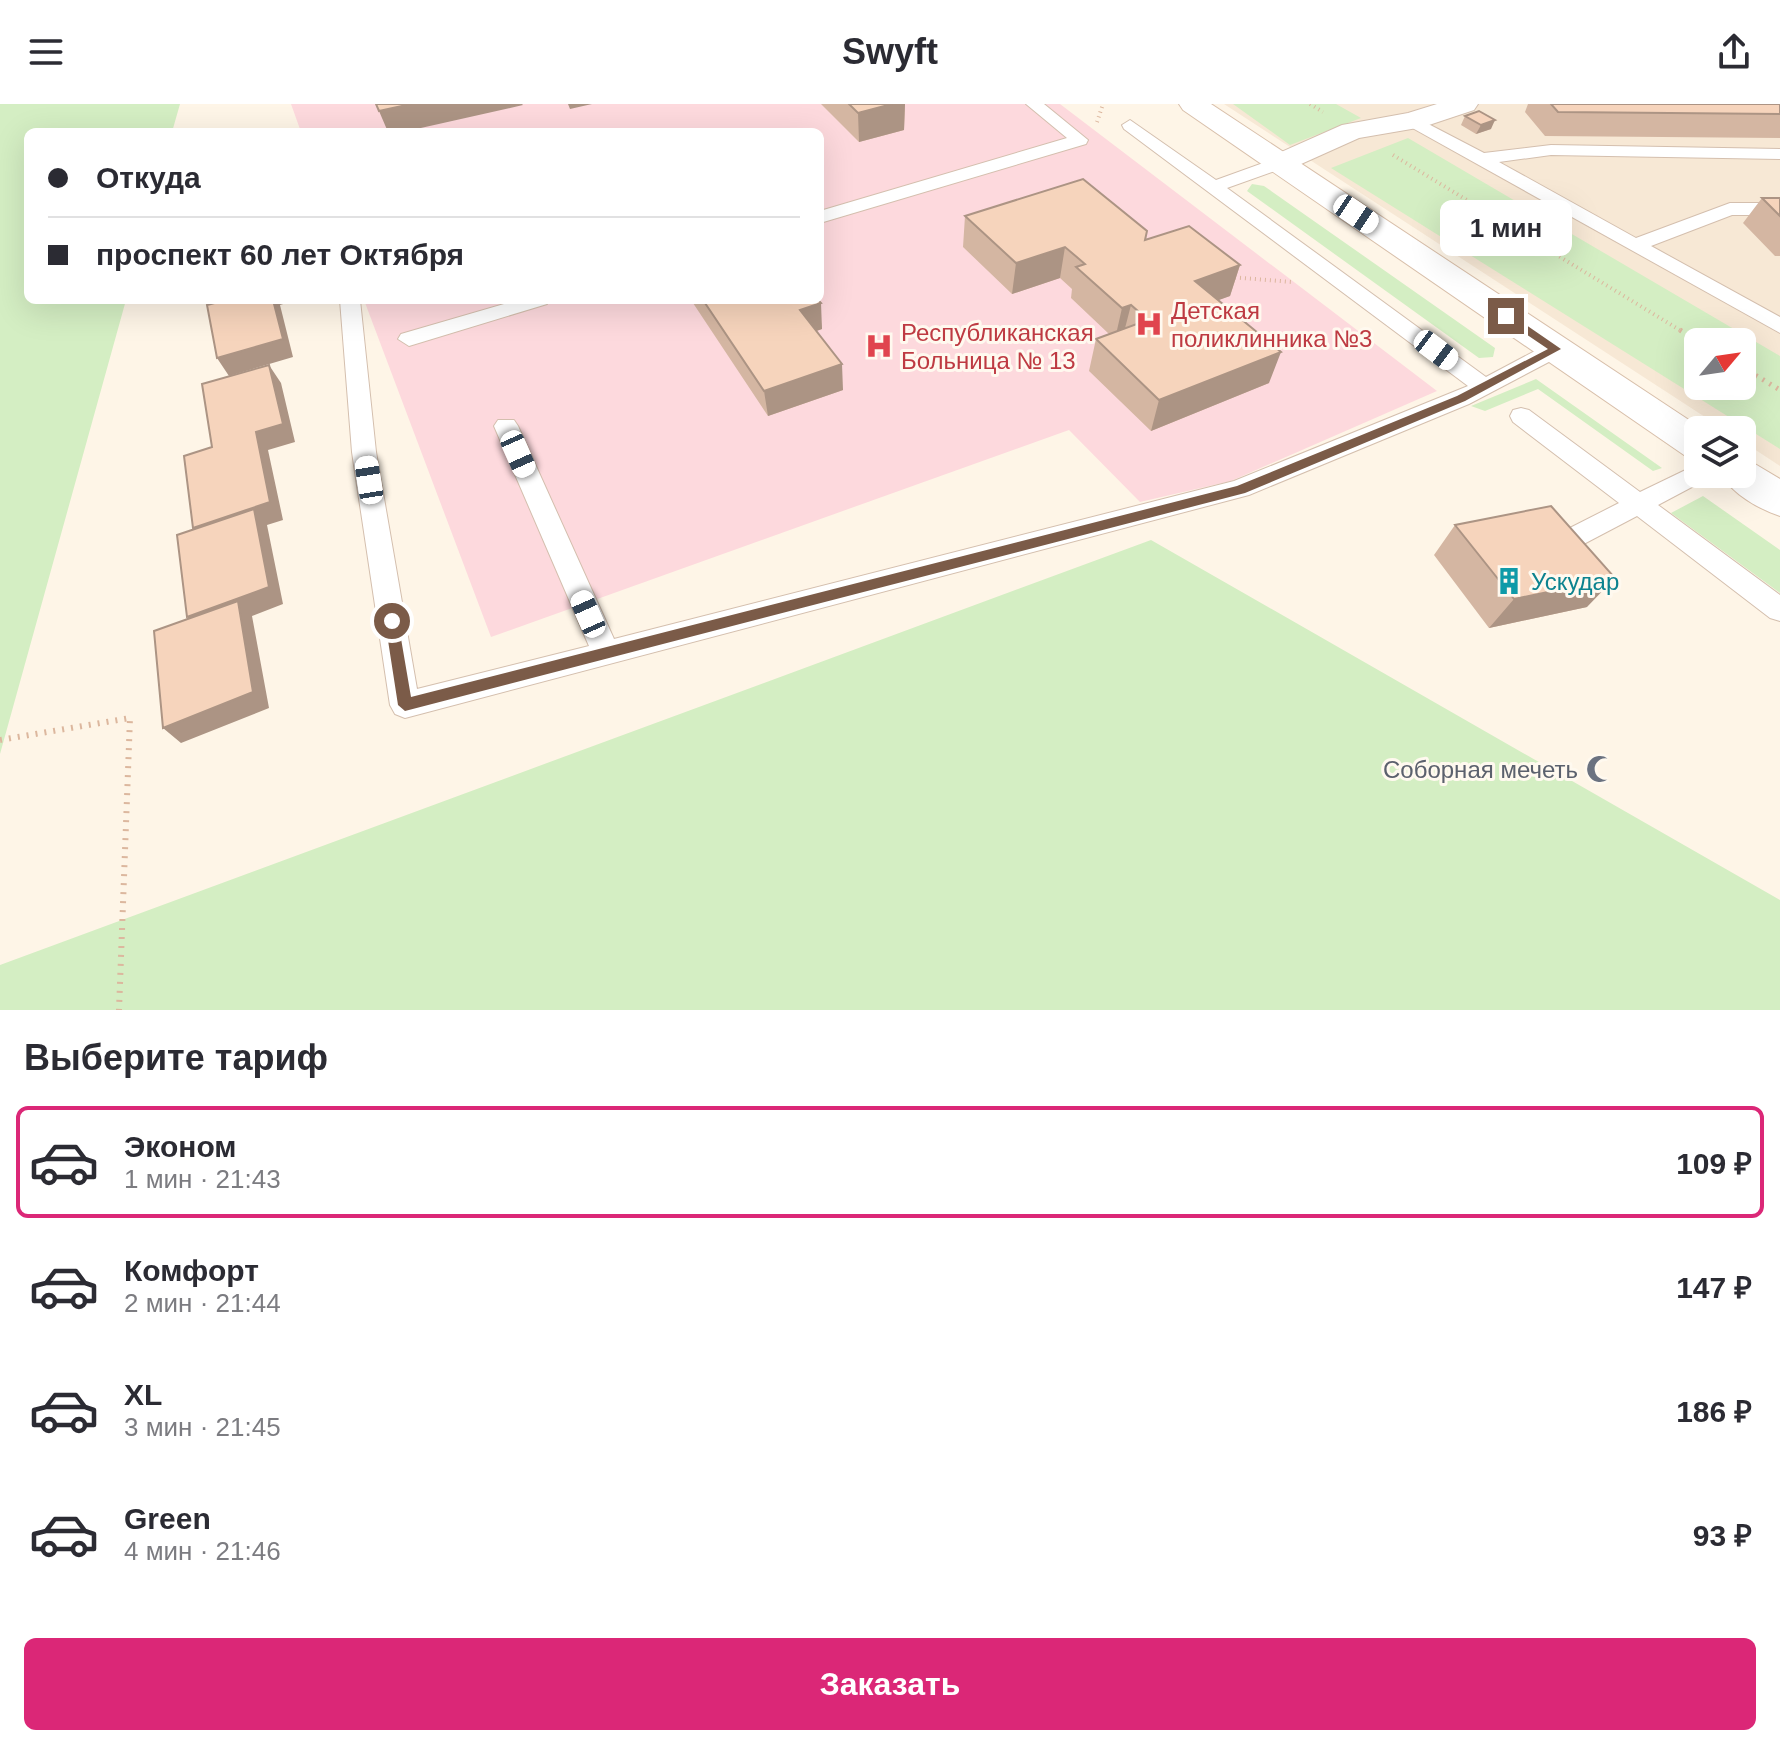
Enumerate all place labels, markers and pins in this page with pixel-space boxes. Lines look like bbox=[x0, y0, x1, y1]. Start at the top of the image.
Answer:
place label: Детская поликлинника №3 bbox=[1171, 297, 1372, 352]
hospital icon: Детская поликлинника №3 bbox=[1134, 309, 1164, 339]
place label: Республиканская Больница № 13 bbox=[901, 319, 1094, 374]
hospital icon: Республиканская Больница № 13 bbox=[864, 331, 894, 361]
building icon: Ускудар bbox=[1494, 566, 1524, 596]
place label: Ускудар bbox=[1531, 568, 1619, 595]
mosque icon: Соборная мечеть bbox=[1585, 754, 1615, 784]
place label: Соборная мечеть bbox=[1383, 756, 1578, 783]

